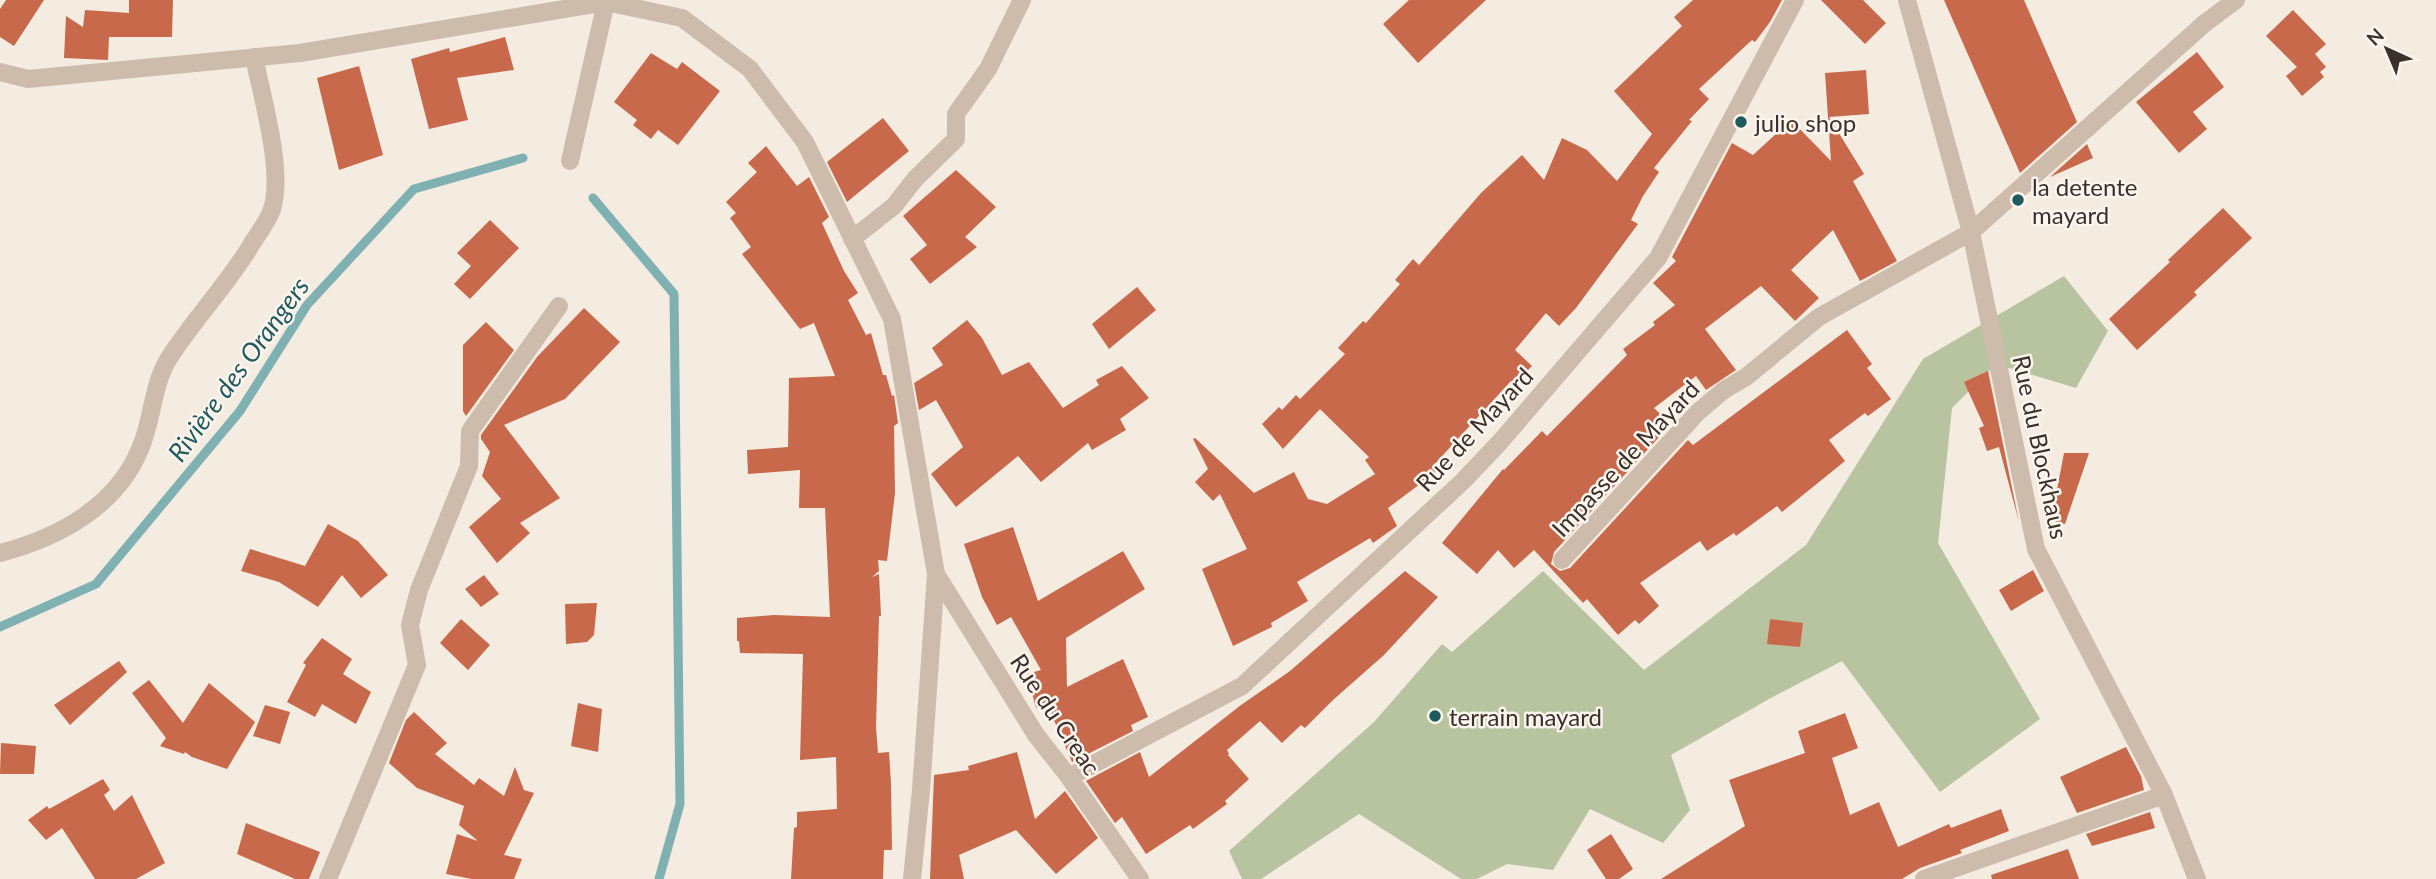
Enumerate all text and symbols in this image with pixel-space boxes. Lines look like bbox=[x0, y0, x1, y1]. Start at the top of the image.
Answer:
north arrow bbox=[2352, 14, 2422, 84]
text: N bbox=[2362, 23, 2388, 50]
place label: julio shop bbox=[1754, 108, 1856, 137]
marker: julio shop bbox=[1733, 114, 1749, 130]
place label: la detente mayard bbox=[2032, 172, 2137, 229]
marker: la detente mayard bbox=[2010, 192, 2026, 208]
water label: Rivière des Orangers bbox=[160, 271, 316, 467]
street label: Rue du Blockhaus bbox=[2007, 353, 2075, 541]
street label: Rue de Mayard bbox=[1409, 361, 1539, 497]
street label: Impasse de Mayard bbox=[1545, 374, 1705, 542]
street label: Rue du Creac bbox=[1005, 648, 1107, 780]
place label: terrain mayard bbox=[1449, 702, 1602, 731]
marker: terrain mayard bbox=[1427, 708, 1443, 724]

